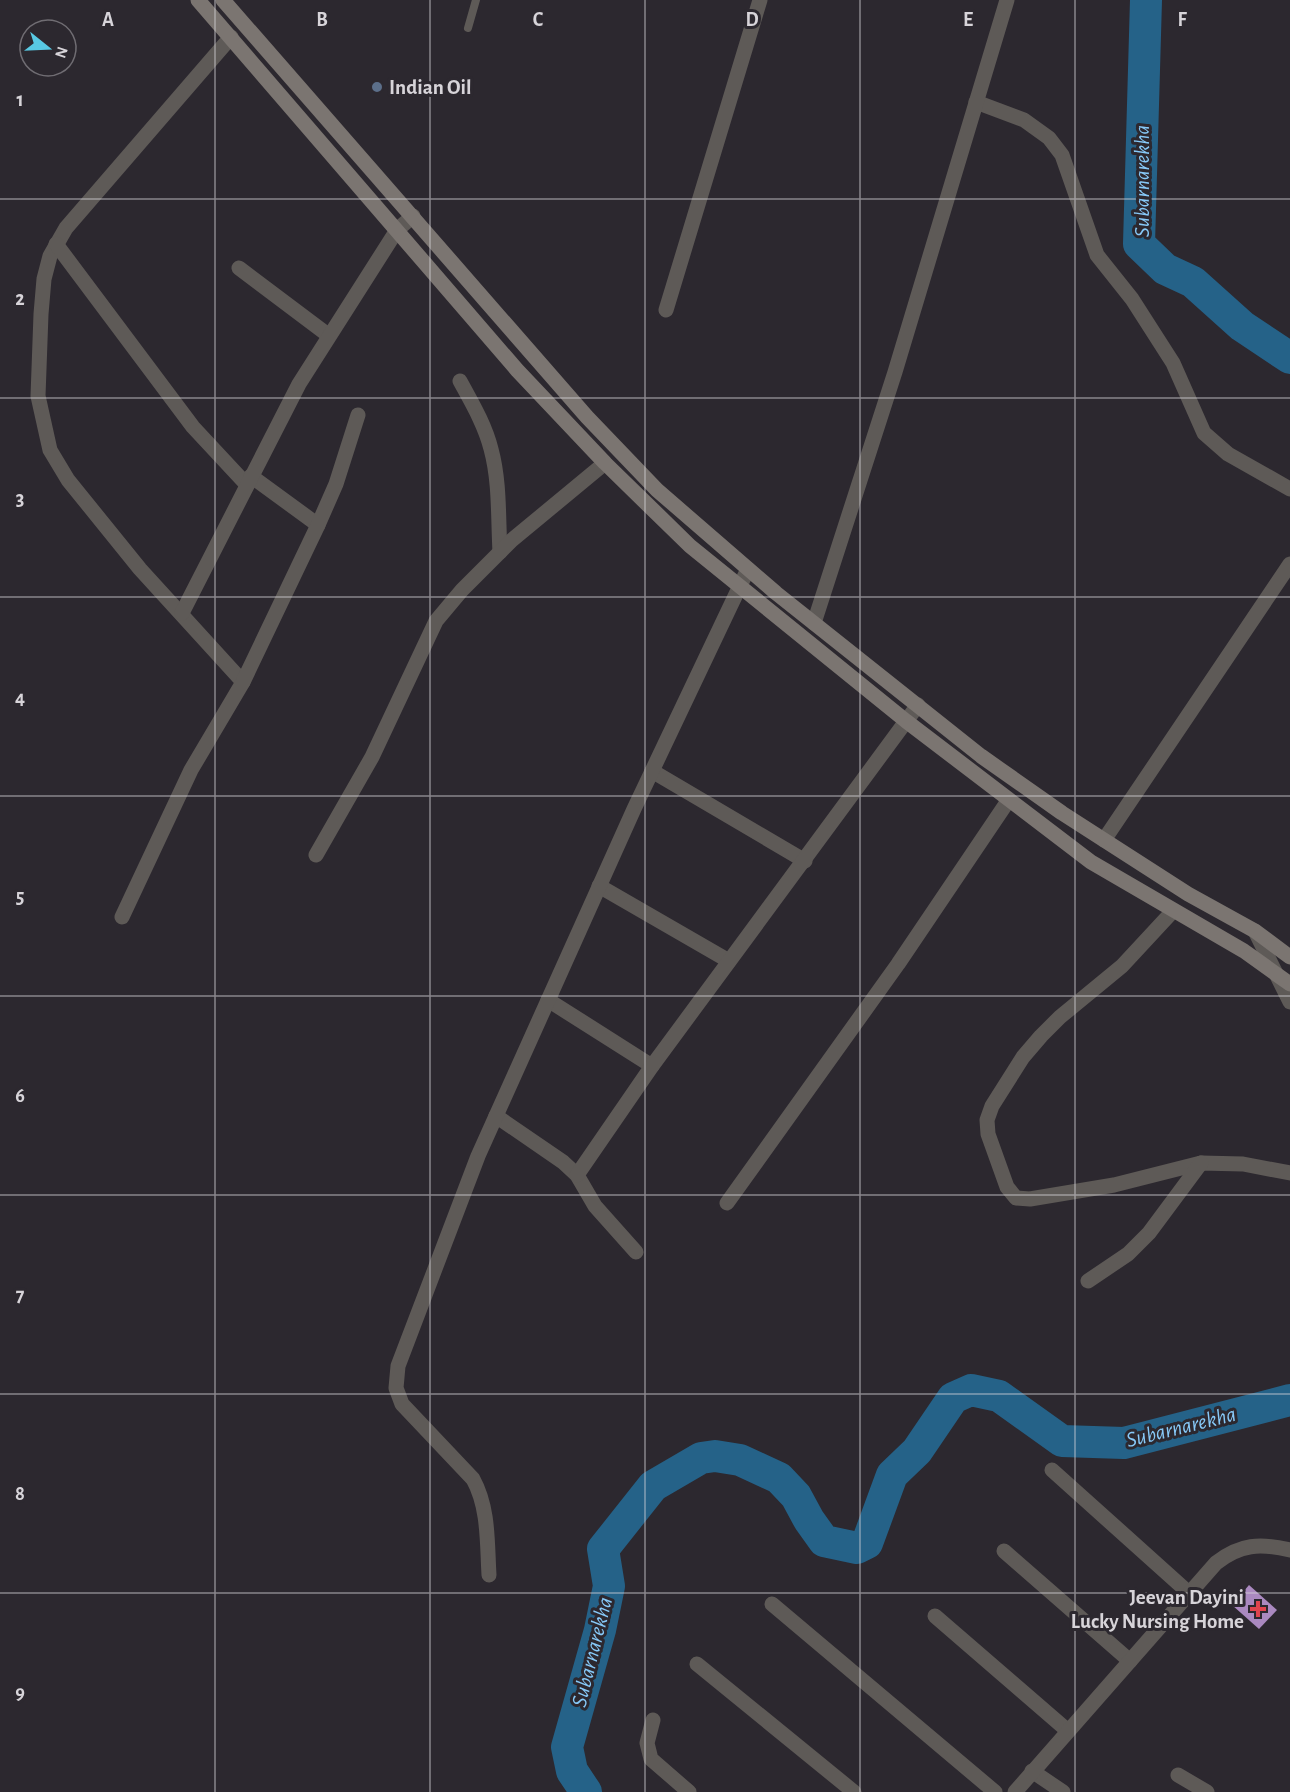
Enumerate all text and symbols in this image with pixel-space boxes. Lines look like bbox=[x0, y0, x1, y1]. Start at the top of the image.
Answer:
text: A bbox=[102, 10, 114, 30]
text: B bbox=[316, 10, 328, 30]
text: C bbox=[533, 10, 544, 30]
text: D bbox=[745, 10, 759, 30]
text: E bbox=[963, 10, 973, 30]
text: F bbox=[1177, 10, 1187, 30]
north arrow bbox=[18, 18, 78, 78]
text: N bbox=[52, 45, 71, 60]
place label: Indian Oil bbox=[389, 77, 471, 98]
marker: Indian Oil bbox=[370, 80, 384, 94]
text: 1 bbox=[16, 90, 24, 110]
water label: Subarnarekha bbox=[1131, 125, 1153, 237]
text: 2 bbox=[15, 289, 25, 309]
text: 3 bbox=[16, 489, 24, 509]
text: 4 bbox=[15, 688, 25, 708]
text: 5 bbox=[16, 887, 24, 907]
text: 6 bbox=[15, 1086, 25, 1106]
text: 7 bbox=[16, 1285, 25, 1305]
water label: Subarnarekha bbox=[1124, 1403, 1238, 1451]
text: 8 bbox=[15, 1484, 25, 1504]
place label: Jeevan Dayini Lucky Nursing Home bbox=[1071, 1587, 1244, 1632]
water label: Subarnarekha bbox=[568, 1595, 616, 1709]
marker: Jeevan Dayini Lucky Nursing Home bbox=[1249, 1600, 1267, 1618]
text: 9 bbox=[15, 1683, 25, 1703]

